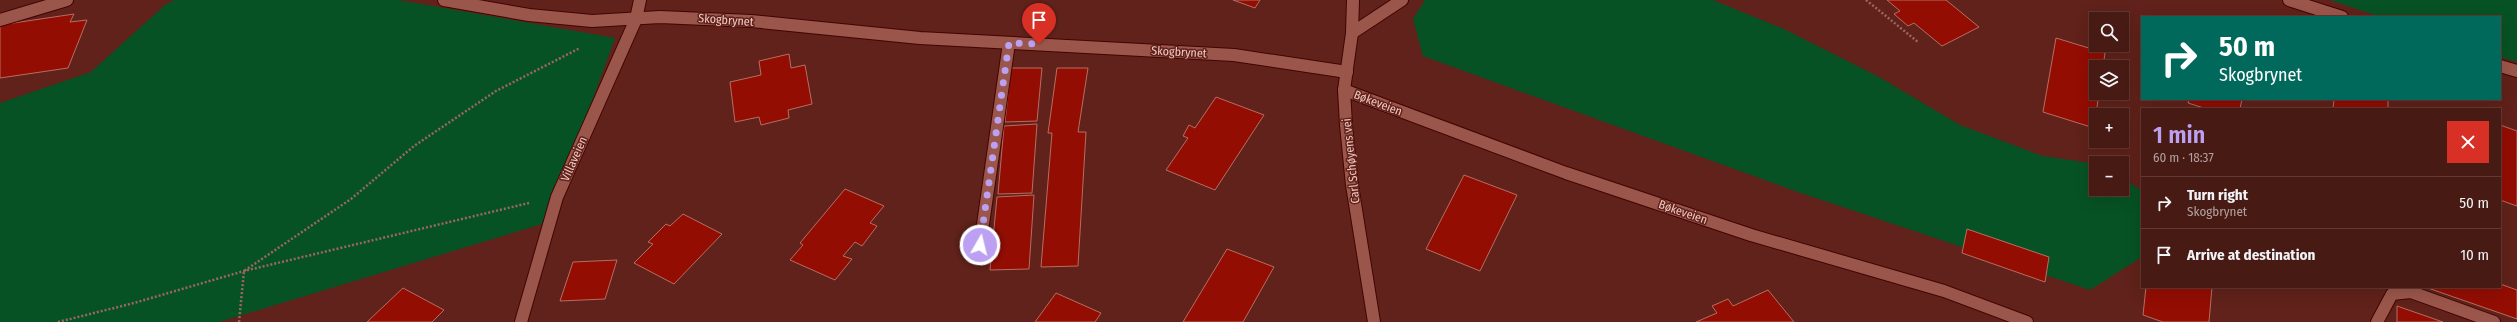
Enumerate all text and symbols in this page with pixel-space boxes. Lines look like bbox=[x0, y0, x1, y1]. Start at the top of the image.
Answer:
pin bbox=[1022, 3, 1056, 44]
icon: arrive bbox=[1028, 9, 1050, 31]
street label: Skogbrynet bbox=[698, 11, 754, 29]
map controls bbox=[2089, 12, 2129, 196]
button: search bbox=[2089, 12, 2129, 52]
text: 50 m bbox=[2219, 30, 2275, 63]
icon: right bbox=[2153, 32, 2205, 84]
street label: Skogbrynet bbox=[1151, 44, 1207, 60]
button: layers bbox=[2089, 60, 2129, 100]
text: Skogbrynet bbox=[2219, 64, 2302, 86]
street label: Bøkeveien bbox=[1352, 87, 1404, 119]
button: + bbox=[2089, 108, 2129, 148]
street label: Carl Schøyens vei bbox=[1340, 118, 1362, 204]
text: 1 min bbox=[2153, 121, 2205, 149]
button: close bbox=[2447, 121, 2489, 163]
street label: Villaveien bbox=[558, 134, 590, 184]
text: 60 m · 18:37 bbox=[2153, 150, 2214, 165]
button: − bbox=[2089, 156, 2129, 196]
text: Turn right bbox=[2187, 186, 2248, 204]
icon: right bbox=[2153, 192, 2175, 214]
text: 50 m bbox=[2459, 194, 2489, 212]
street label: Bøkeveien bbox=[1657, 197, 1709, 227]
text: Skogbrynet bbox=[2187, 204, 2247, 219]
position arrow bbox=[959, 224, 1001, 266]
icon: arrive bbox=[2153, 244, 2175, 266]
text: Arrive at destination bbox=[2187, 246, 2315, 264]
text: 10 m bbox=[2460, 246, 2489, 264]

